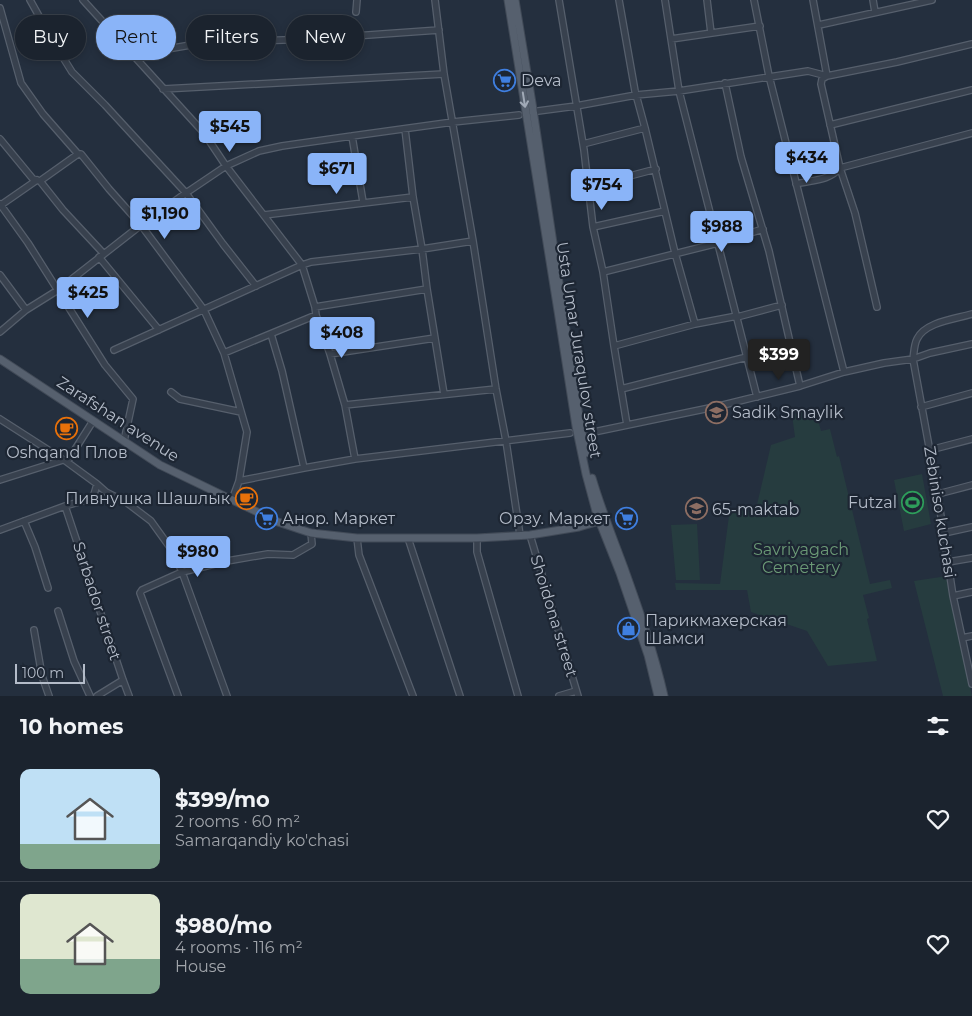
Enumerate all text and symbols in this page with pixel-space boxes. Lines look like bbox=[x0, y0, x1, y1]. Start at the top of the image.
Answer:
chip: Buy bbox=[15, 15, 86, 60]
chip: Rent bbox=[96, 15, 176, 60]
chip: Filters bbox=[186, 15, 276, 60]
chip: New bbox=[286, 15, 364, 60]
supermarket icon: Deva bbox=[493, 68, 517, 92]
place label: Deva bbox=[521, 71, 562, 90]
one-way arrow bbox=[519, 92, 529, 108]
pin: $545 bbox=[200, 110, 260, 153]
text: $545 bbox=[210, 117, 250, 136]
pin: $434 bbox=[777, 142, 837, 184]
text: $434 bbox=[786, 148, 828, 167]
pin: $671 bbox=[307, 152, 367, 195]
text: $671 bbox=[319, 159, 355, 178]
pin: $754 bbox=[572, 168, 632, 211]
text: $754 bbox=[582, 175, 622, 194]
pin: $1,190 bbox=[124, 198, 206, 240]
text: $1,190 bbox=[141, 204, 189, 223]
pin: $988 bbox=[692, 210, 752, 253]
text: $988 bbox=[701, 217, 743, 236]
street label: Usta Umar Juraqulov street bbox=[552, 240, 606, 460]
pin: $425 bbox=[58, 276, 118, 319]
text: $425 bbox=[68, 283, 108, 302]
pin: $408 bbox=[312, 316, 372, 359]
text: $408 bbox=[321, 323, 363, 342]
pin: $399 bbox=[749, 338, 809, 381]
text: $399 bbox=[759, 345, 799, 364]
street label: Zarafshan avenue bbox=[53, 372, 183, 466]
school or university icon: Sadik Smaylik bbox=[704, 400, 728, 424]
place label: Sadik Smaylik bbox=[732, 403, 843, 422]
cafe icon: Oshqand Плов bbox=[55, 416, 79, 440]
place label: Oshqand Плов bbox=[6, 443, 128, 462]
street label: Zebiniso kuchasi bbox=[920, 445, 960, 579]
cafe icon: Пивнушка Шашлык bbox=[234, 486, 258, 510]
place label: Пивнушка Шашлык bbox=[65, 489, 231, 508]
sports icon: Futzal bbox=[901, 490, 925, 514]
place label: Futzal bbox=[848, 493, 897, 512]
school or university icon: 65-maktab bbox=[684, 497, 708, 521]
place label: 65-maktab bbox=[712, 500, 800, 519]
supermarket icon: Анор. Маркет bbox=[254, 506, 278, 530]
supermarket icon: Орзу. Маркет bbox=[614, 506, 638, 530]
place label: Анор. Маркет bbox=[282, 509, 395, 528]
place label: Орзу. Маркет bbox=[499, 509, 610, 528]
pin: $980 bbox=[168, 536, 228, 578]
street label: Sarbador street bbox=[69, 539, 125, 663]
park label: Savriyagach Cemetery bbox=[753, 540, 849, 577]
text: $980 bbox=[177, 542, 219, 561]
street label: Shoidona street bbox=[526, 553, 582, 680]
place label: Парикмахерская Шамси bbox=[645, 611, 787, 648]
shop icon: Парикмахерская Шамси bbox=[617, 617, 641, 641]
scale bar bbox=[15, 661, 85, 684]
text: 100 m bbox=[22, 664, 64, 682]
icon: filters bbox=[924, 712, 952, 740]
text: 10 homes bbox=[20, 714, 123, 739]
text: $399/mo bbox=[175, 787, 270, 812]
icon: home bbox=[60, 789, 120, 849]
icon: heart bbox=[924, 805, 952, 833]
text: 2 rooms · 60 m² bbox=[175, 812, 300, 831]
text: Samarqandiy ko'chasi bbox=[175, 831, 349, 850]
text: $980/mo bbox=[175, 913, 272, 938]
icon: home bbox=[60, 914, 120, 974]
icon: heart bbox=[924, 930, 952, 958]
text: 4 rooms · 116 m² bbox=[175, 938, 303, 957]
text: House bbox=[175, 957, 226, 976]

